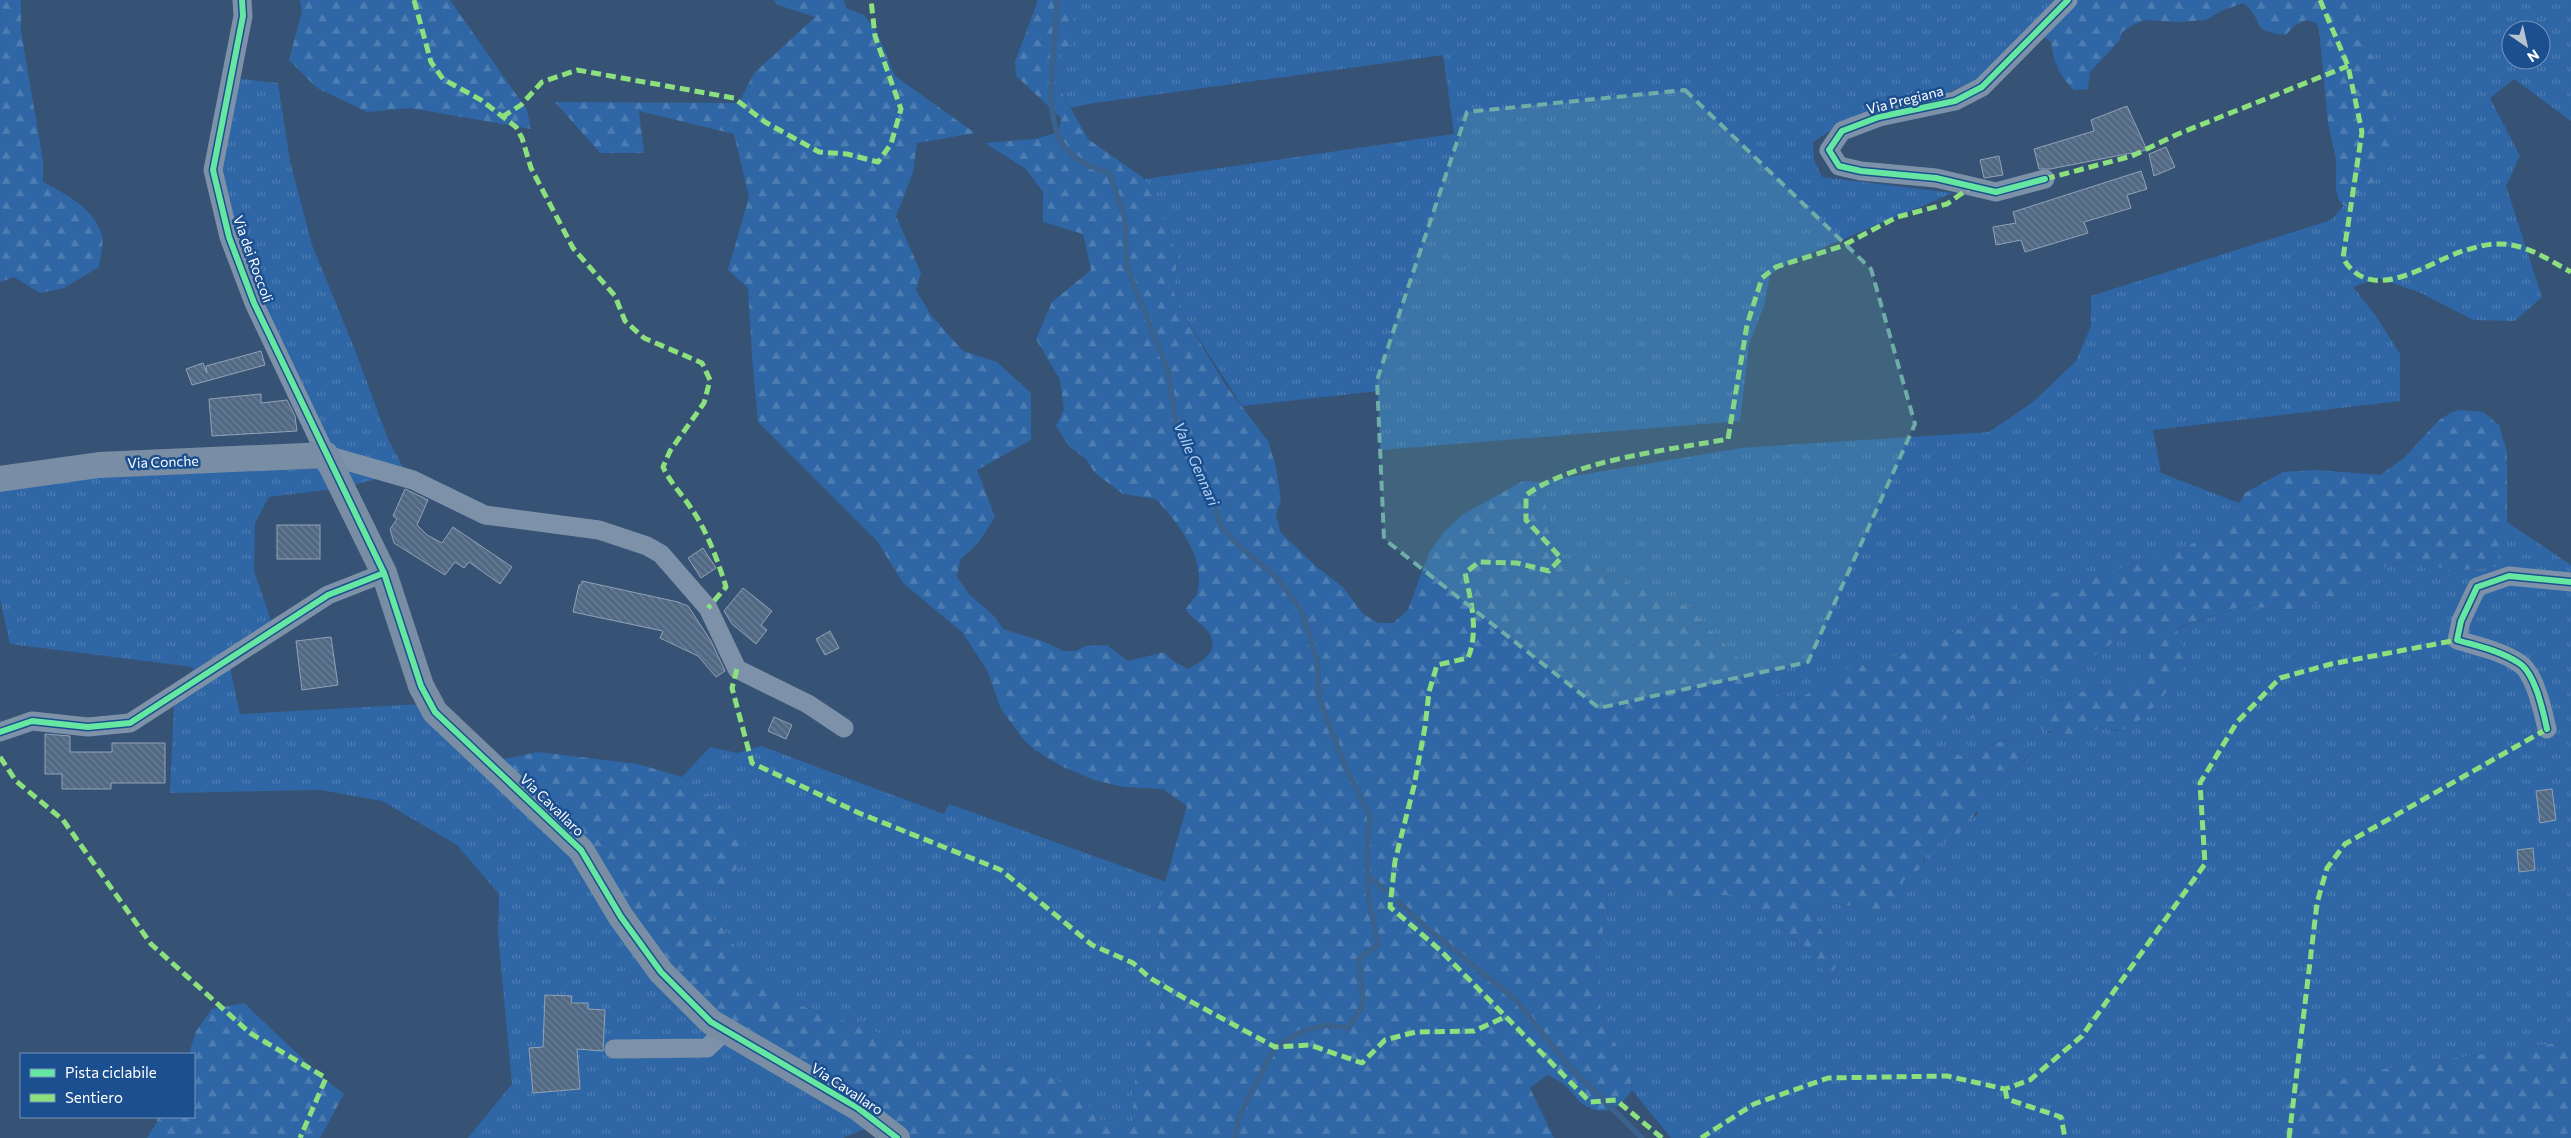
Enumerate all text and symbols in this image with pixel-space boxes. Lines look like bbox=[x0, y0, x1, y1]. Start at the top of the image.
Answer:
north arrow bbox=[2501, 20, 2551, 70]
text: N bbox=[2524, 46, 2543, 66]
street label: Via Pregiana bbox=[1865, 82, 1945, 117]
street label: Via dei Roccoli bbox=[230, 213, 277, 305]
water label: Valle Gennari bbox=[1170, 419, 1224, 509]
street label: Via Conche bbox=[127, 452, 199, 471]
street label: Via Cavallaro bbox=[517, 770, 588, 839]
legend bbox=[20, 1053, 195, 1118]
street label: Via Cavallaro bbox=[808, 1059, 886, 1118]
text: Pista ciclabile bbox=[65, 1063, 157, 1081]
text: Sentiero bbox=[65, 1088, 123, 1106]

